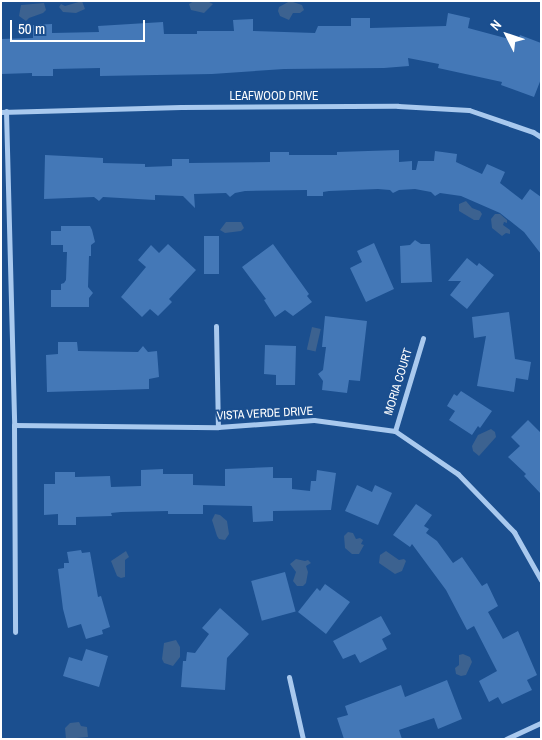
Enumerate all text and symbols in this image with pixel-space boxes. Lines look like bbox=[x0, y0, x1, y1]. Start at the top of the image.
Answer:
scale bar bbox=[12, 10, 148, 42]
north arrow bbox=[482, 10, 532, 60]
text: N bbox=[486, 16, 505, 34]
text: 50 m bbox=[18, 18, 45, 39]
street label: LEAFWOOD DRIVE bbox=[229, 90, 319, 104]
street label: MORIA COURT bbox=[382, 347, 416, 417]
street label: VISTA VERDE DRIVE bbox=[216, 404, 314, 424]

